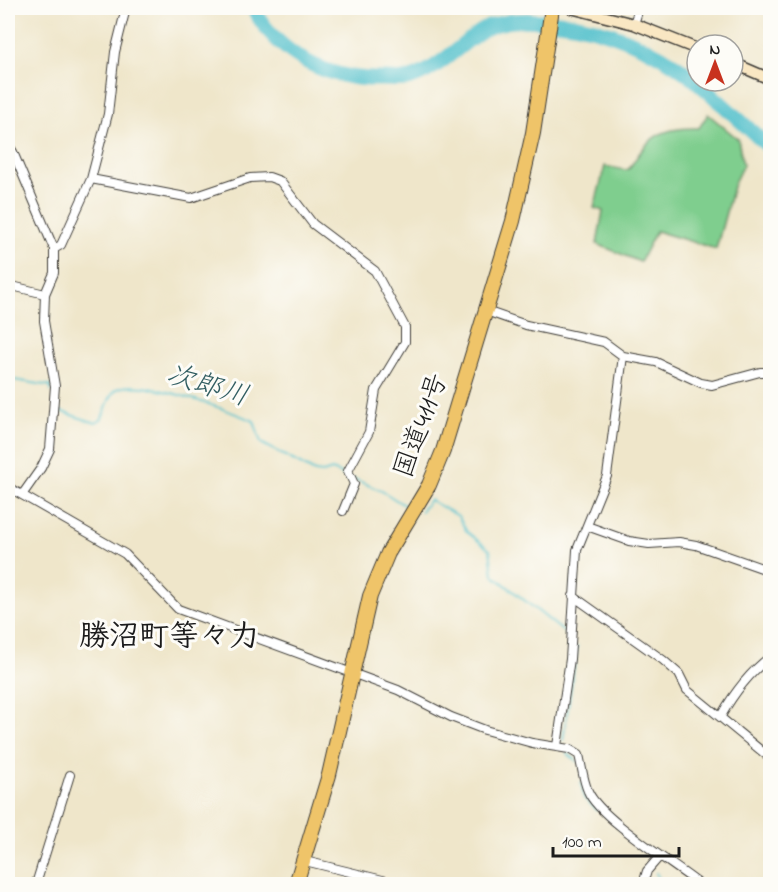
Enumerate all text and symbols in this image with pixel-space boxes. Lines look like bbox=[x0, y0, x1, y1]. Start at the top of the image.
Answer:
north arrow bbox=[685, 33, 745, 93]
text: N bbox=[710, 38, 721, 62]
water label: 次郎川 bbox=[161, 355, 253, 419]
street label: 国道411号 bbox=[385, 368, 459, 484]
district label: 勝沼町等々力 bbox=[79, 616, 259, 660]
scale bar bbox=[553, 820, 679, 858]
text: 100 m bbox=[562, 830, 602, 856]

